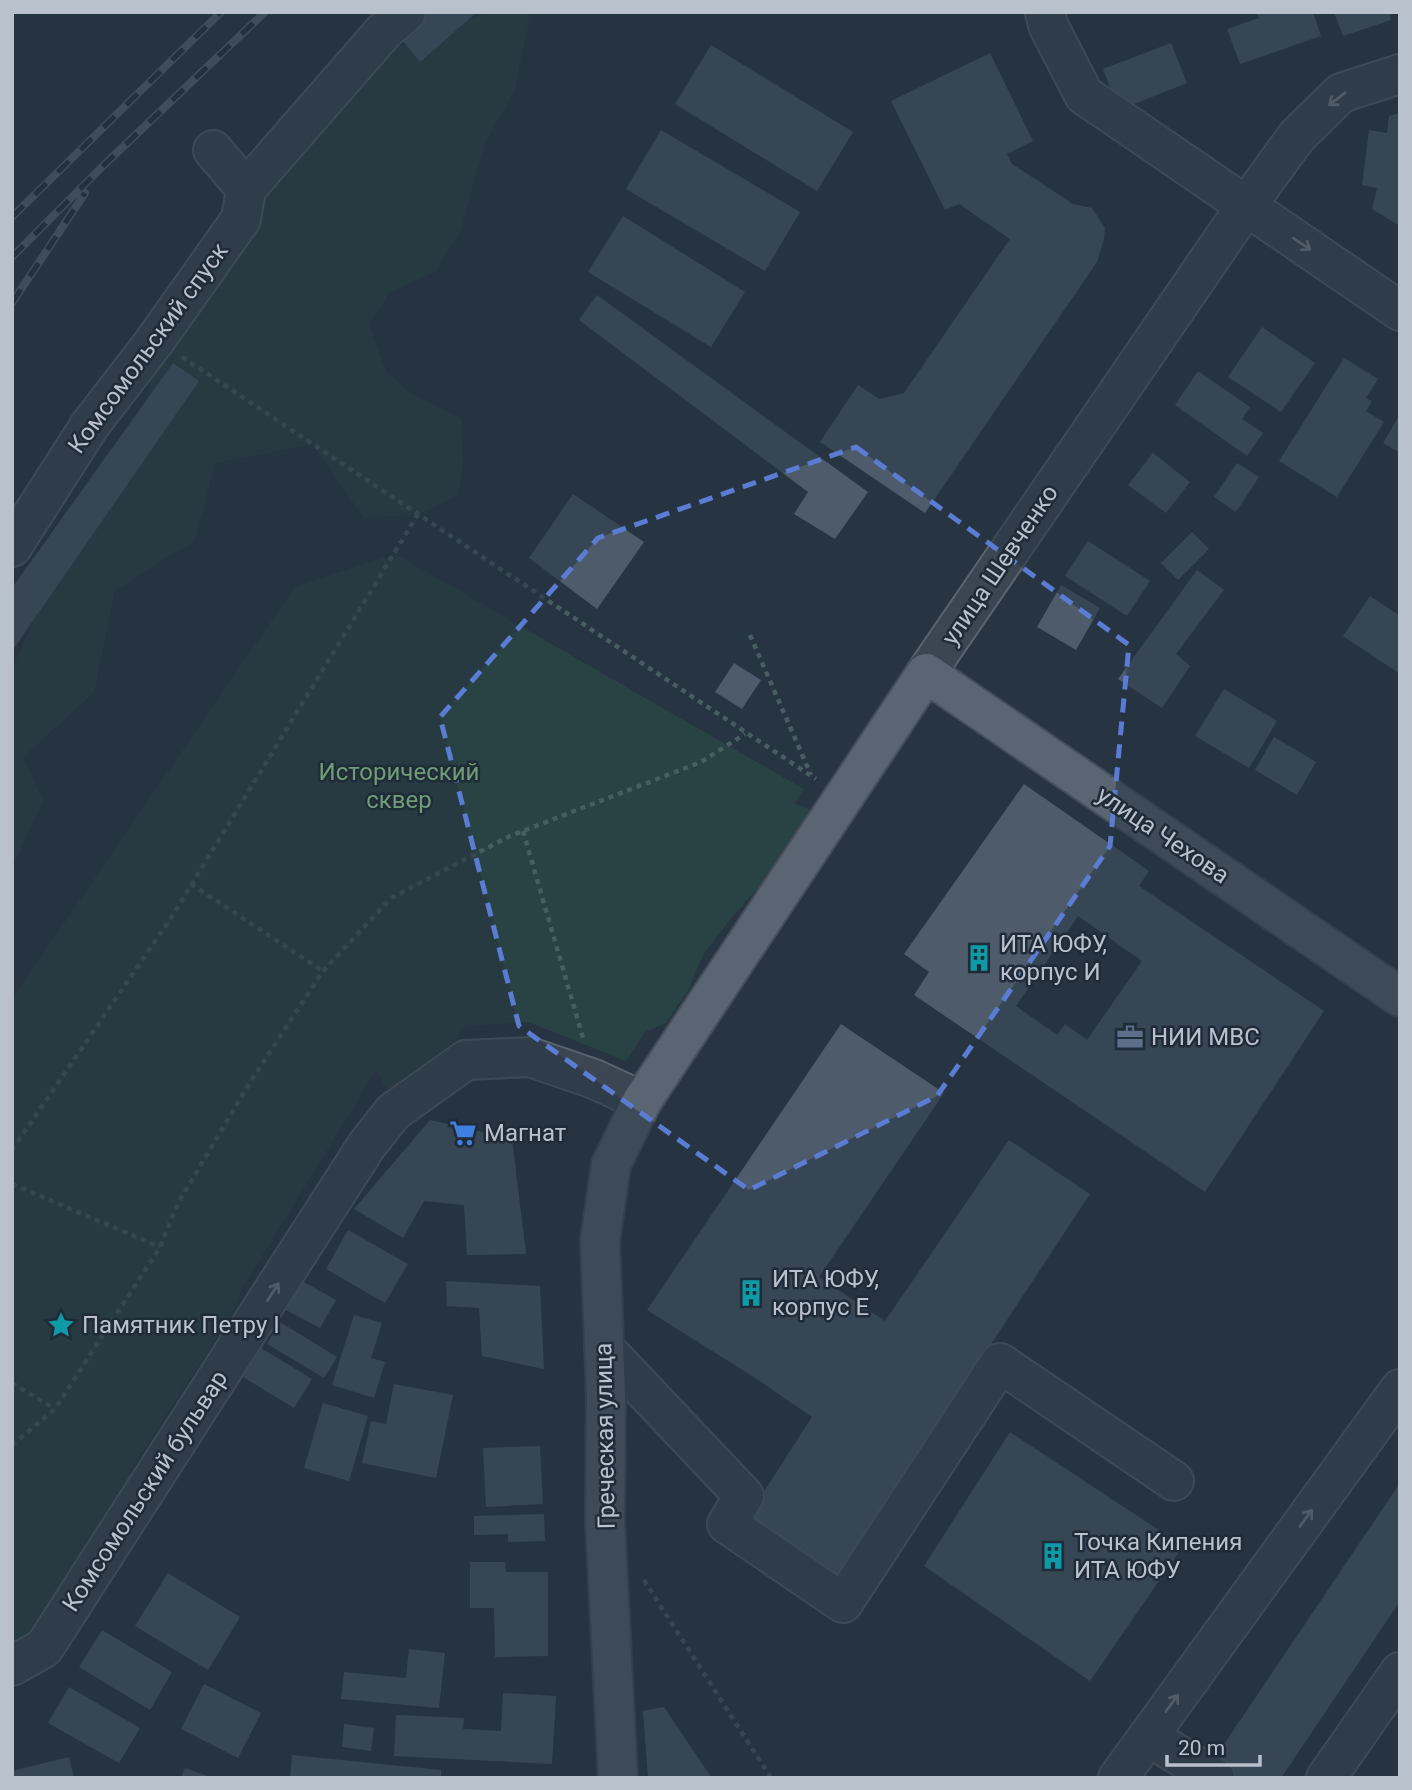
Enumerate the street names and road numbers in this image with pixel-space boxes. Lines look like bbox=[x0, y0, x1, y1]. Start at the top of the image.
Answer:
street label: Комсомольский спуск bbox=[62, 237, 234, 459]
street label: улица Шевченко bbox=[936, 480, 1064, 650]
street label: улица Чехова bbox=[1092, 781, 1234, 889]
street label: Греческая улица bbox=[589, 1343, 621, 1529]
street label: Комсомольский бульвар bbox=[57, 1365, 233, 1617]

